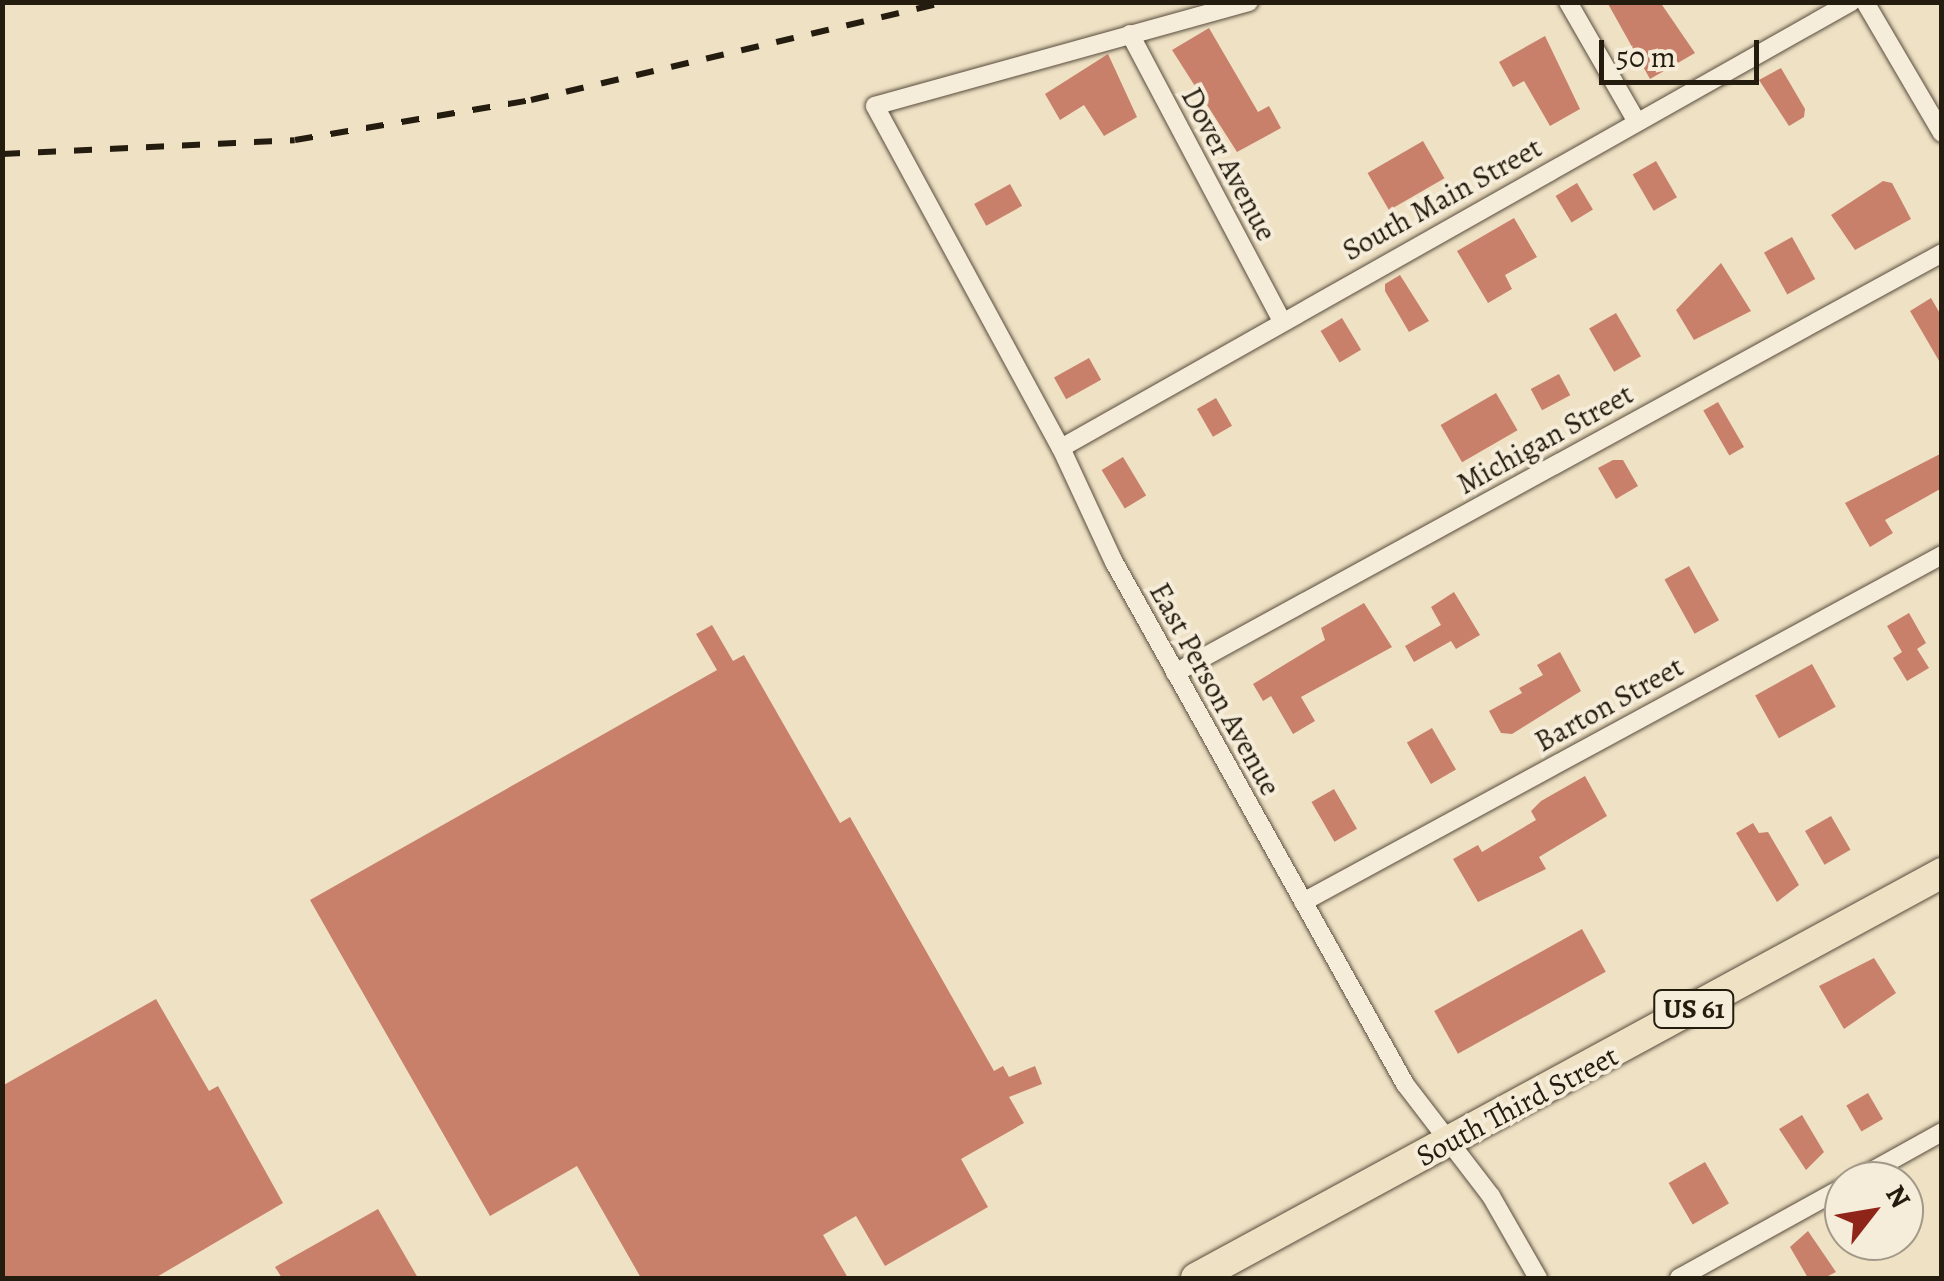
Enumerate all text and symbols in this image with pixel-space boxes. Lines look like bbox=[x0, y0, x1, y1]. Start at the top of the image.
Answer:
scale bar bbox=[1604, 20, 1764, 82]
text: 50 m bbox=[1616, 37, 1676, 77]
street label: Dover Avenue bbox=[1174, 81, 1284, 247]
street label: South Main Street bbox=[1336, 129, 1548, 269]
street label: Michigan Street bbox=[1451, 376, 1639, 502]
street label: East Person Avenue bbox=[1142, 576, 1288, 802]
street label: Barton Street bbox=[1528, 648, 1690, 760]
road number: US 61 bbox=[1652, 986, 1736, 1032]
street label: South Third Street bbox=[1410, 1038, 1624, 1174]
north arrow bbox=[1824, 1161, 1924, 1261]
text: N bbox=[1876, 1178, 1920, 1215]

